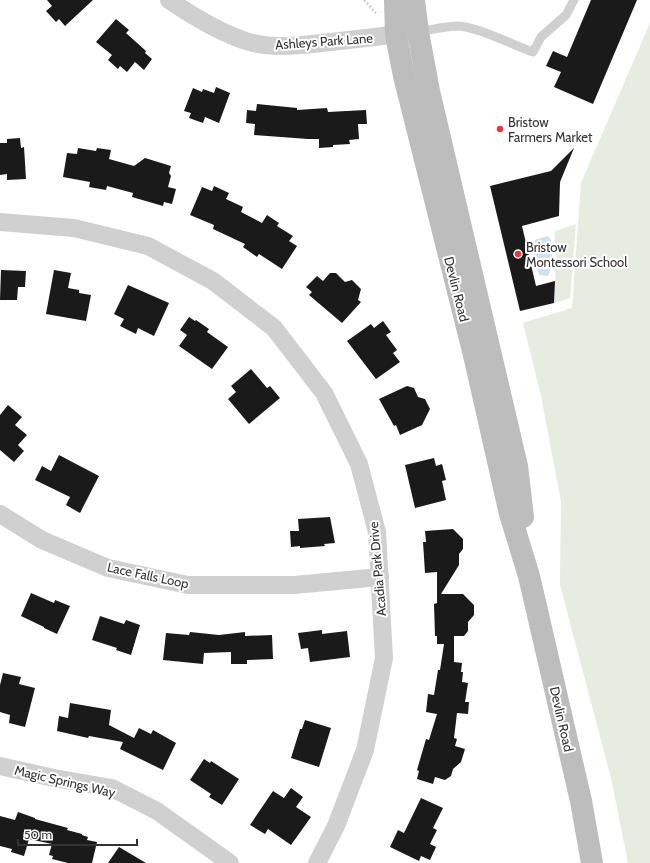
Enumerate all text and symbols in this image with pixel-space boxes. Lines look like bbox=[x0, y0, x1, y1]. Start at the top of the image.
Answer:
street label: Ashleys Park Lane bbox=[275, 30, 374, 52]
place label: Bristow Farmers Market bbox=[508, 114, 593, 145]
marker: Bristow Farmers Market bbox=[495, 124, 505, 134]
place label: Bristow Montessori School bbox=[526, 239, 627, 270]
marker: Bristow Montessori School bbox=[513, 249, 523, 259]
street label: Devlin Road bbox=[441, 255, 473, 323]
street label: Acadia Park Drive bbox=[365, 521, 389, 617]
street label: Lace Falls Loop bbox=[106, 559, 190, 591]
street label: Devlin Road bbox=[547, 685, 577, 753]
street label: Magic Springs Way bbox=[13, 762, 117, 800]
scale bar bbox=[18, 821, 137, 847]
text: 50 m bbox=[24, 827, 52, 842]

